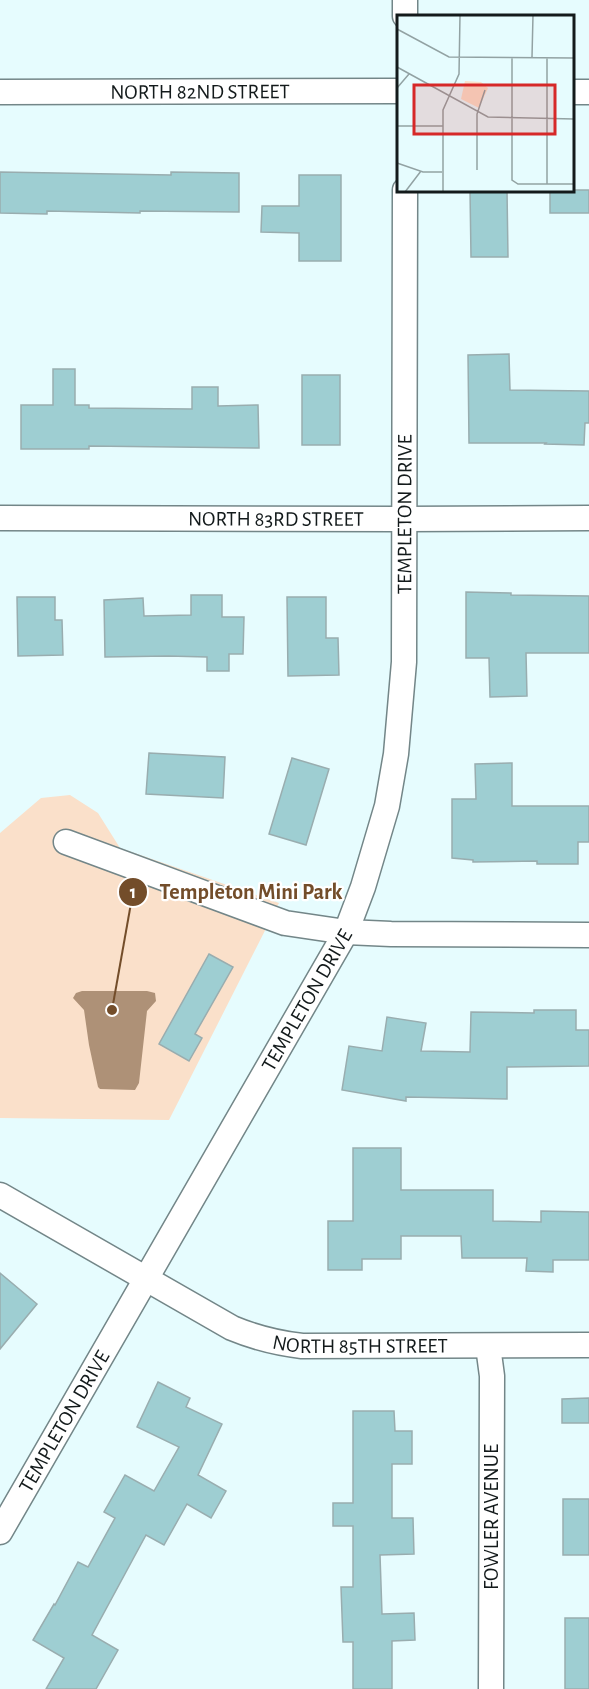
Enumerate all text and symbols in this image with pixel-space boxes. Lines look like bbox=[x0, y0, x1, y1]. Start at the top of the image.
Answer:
inset map bbox=[397, 15, 574, 192]
street label: NORTH 82ND STREET bbox=[110, 81, 290, 103]
street label: TEMPLETON DRIVE bbox=[394, 434, 415, 594]
street label: NORTH 83RD STREET bbox=[188, 508, 364, 530]
callout: Templeton Mini Park bbox=[118, 872, 355, 912]
text: Templeton Mini Park bbox=[160, 881, 343, 903]
text: 1 bbox=[130, 884, 136, 902]
street label: TEMPLETON DRIVE bbox=[258, 926, 356, 1075]
street label: NORTH 85TH STREET bbox=[271, 1331, 448, 1357]
street label: TEMPLETON DRIVE bbox=[15, 1347, 113, 1496]
street label: FOWLER AVENUE bbox=[481, 1444, 502, 1590]

